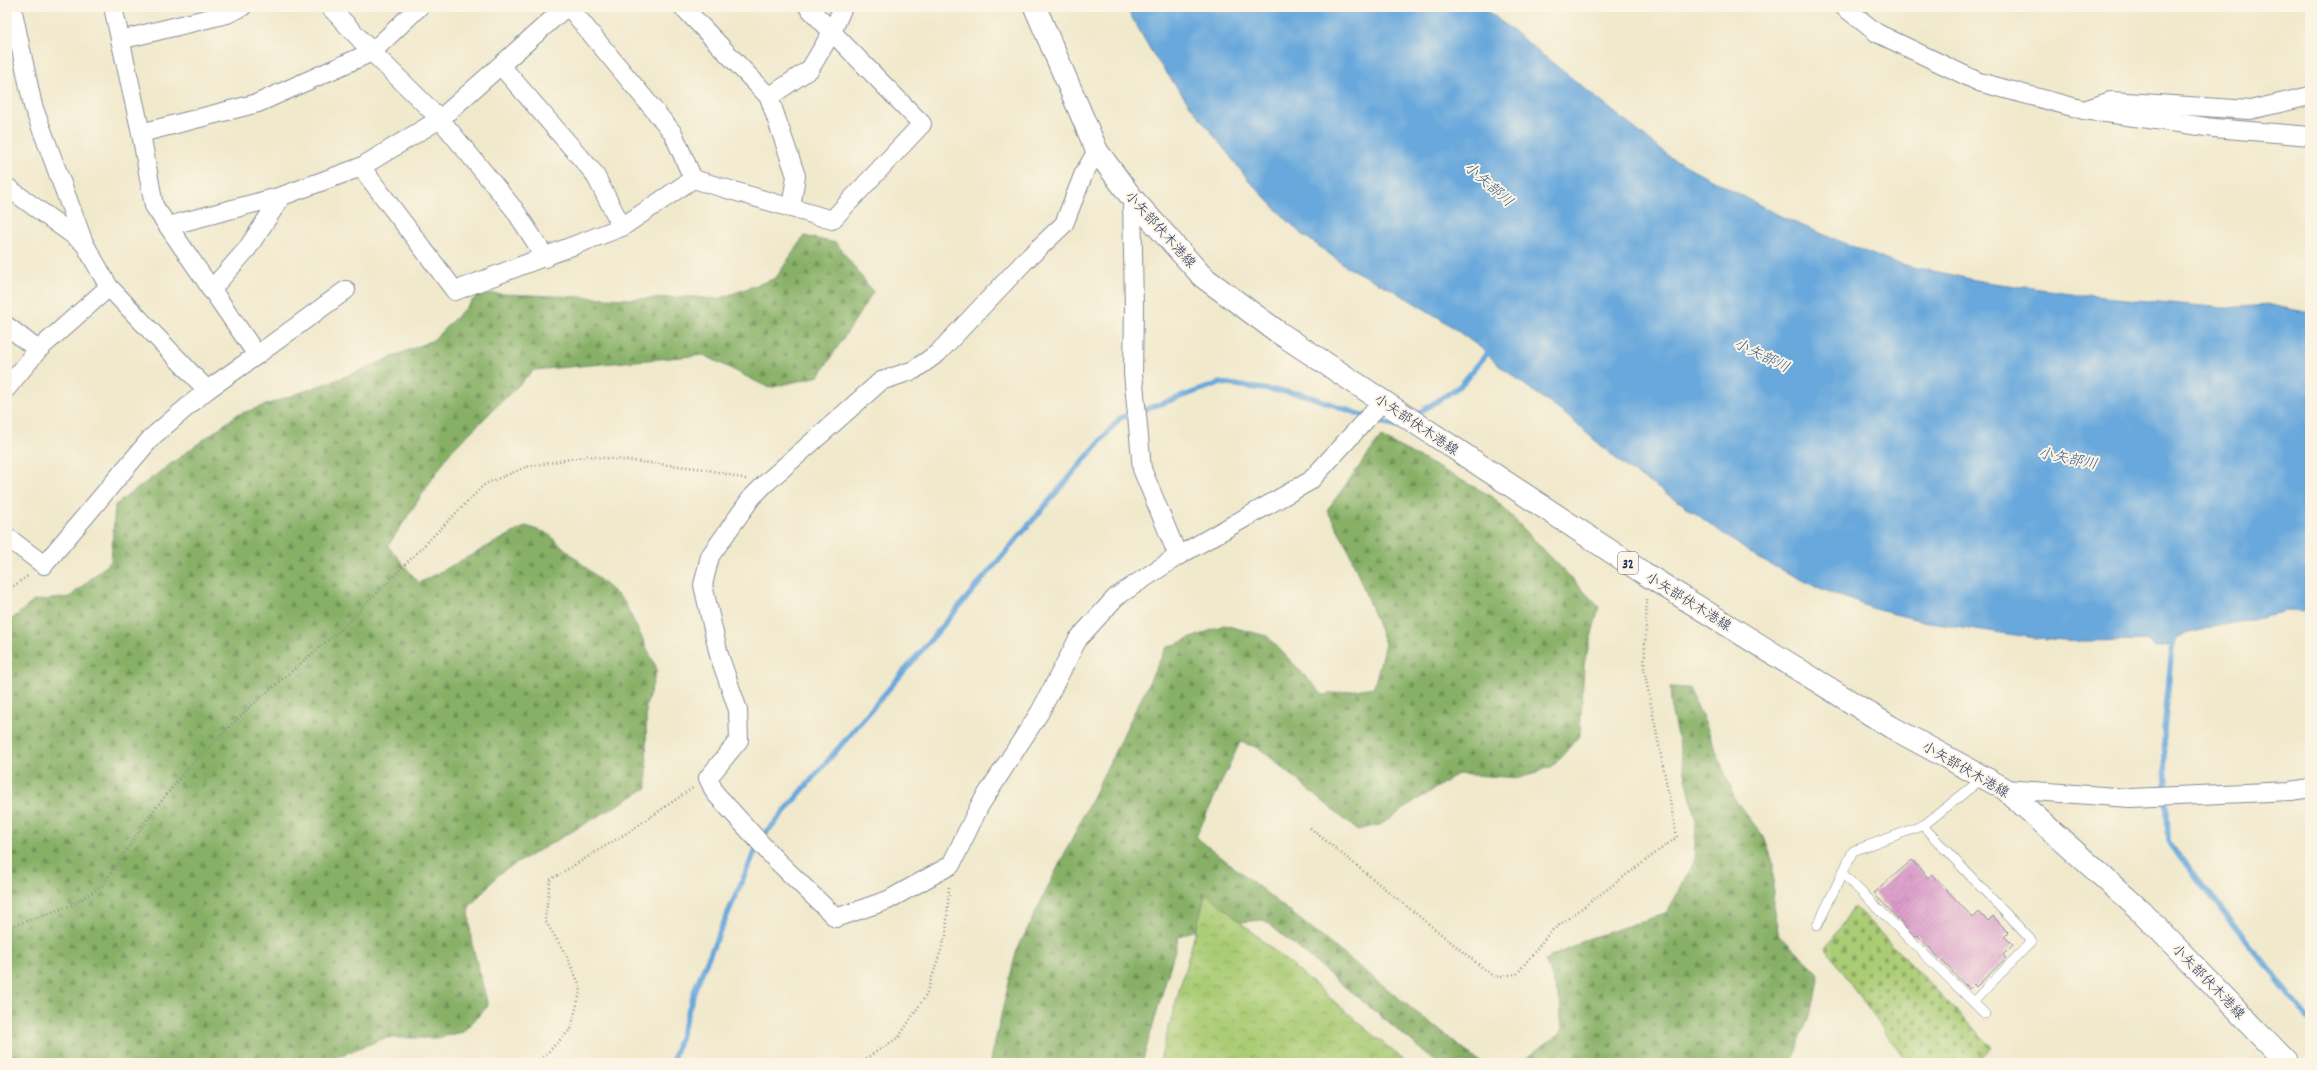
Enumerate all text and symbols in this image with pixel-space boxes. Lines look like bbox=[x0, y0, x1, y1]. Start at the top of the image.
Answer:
water label: 小矢部川 bbox=[1458, 158, 1518, 213]
street label: 小矢部伏木港線 bbox=[1119, 187, 1200, 273]
water label: 小矢部川 bbox=[1729, 334, 1793, 380]
street label: 小矢部伏木港線 bbox=[1370, 390, 1462, 461]
water label: 小矢部川 bbox=[2036, 443, 2099, 477]
road number: 32 bbox=[1618, 552, 1638, 574]
street label: 小矢部伏木港線 bbox=[1641, 568, 1735, 637]
street label: 小矢部伏木港線 bbox=[1918, 738, 2012, 804]
street label: 小矢部伏木港線 bbox=[2166, 940, 2249, 1025]

